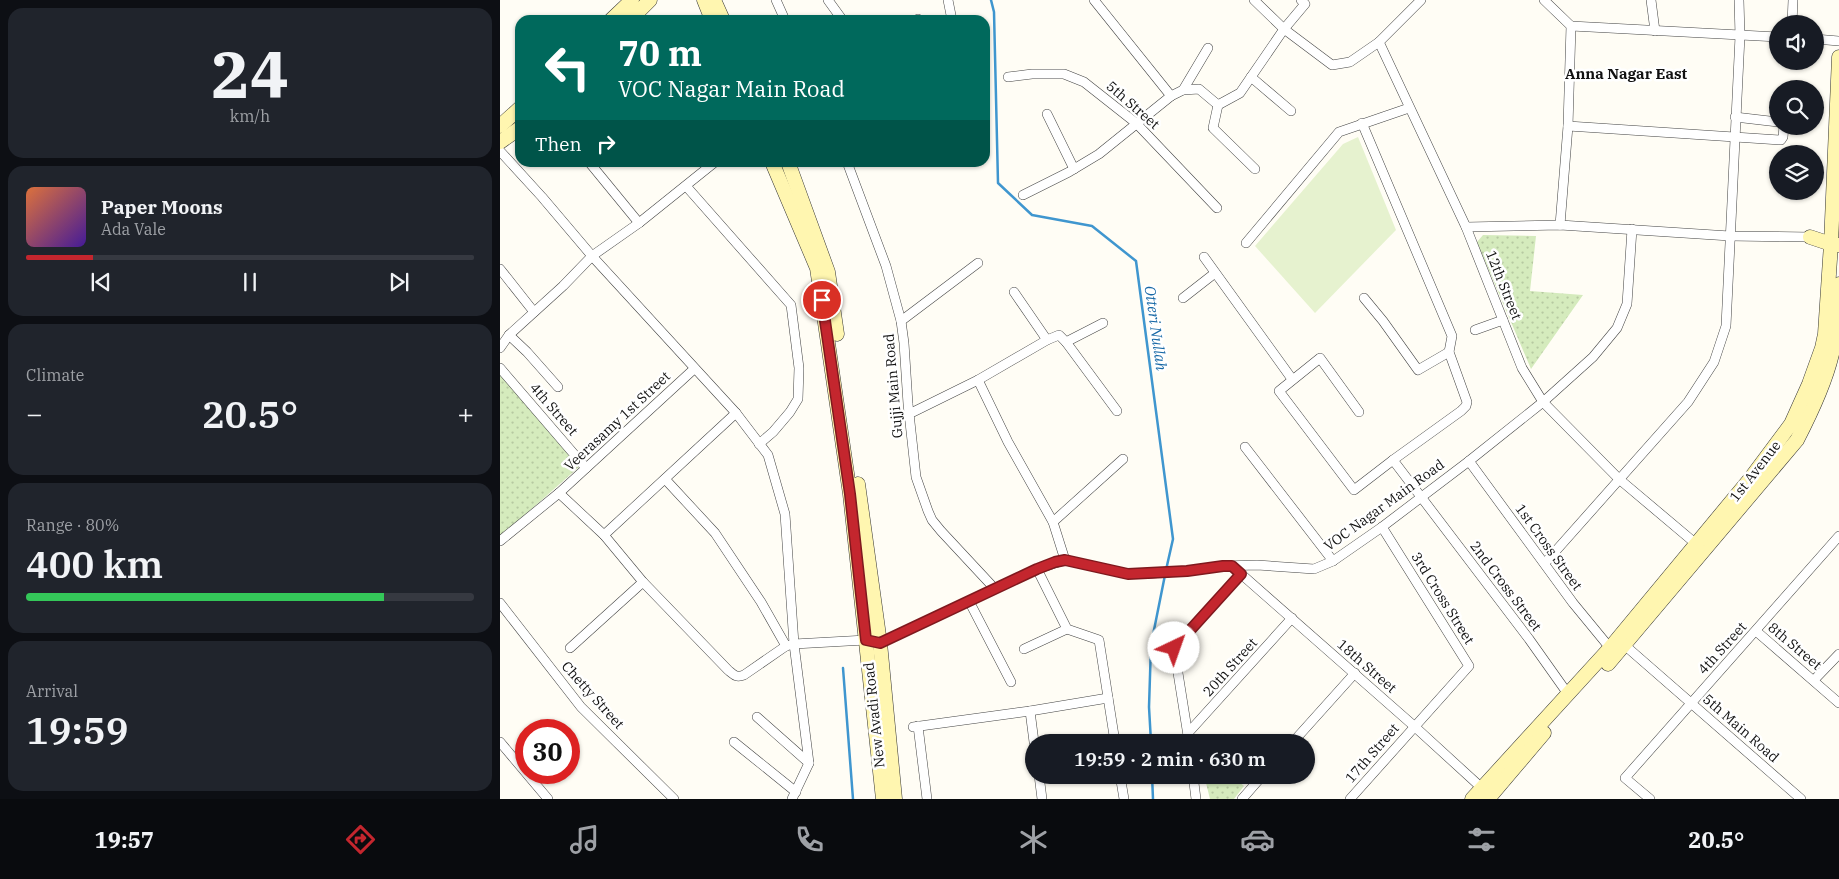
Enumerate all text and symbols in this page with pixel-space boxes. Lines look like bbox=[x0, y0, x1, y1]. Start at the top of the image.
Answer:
map controls bbox=[1769, 15, 1824, 200]
button: sound bbox=[1769, 15, 1824, 70]
text: 70 m bbox=[618, 30, 702, 76]
text: 24 bbox=[211, 31, 289, 116]
icon: left bbox=[535, 35, 600, 100]
district label: Anna Nagar East bbox=[1565, 64, 1687, 83]
text: VOC Nagar Main Road bbox=[618, 74, 845, 103]
street label: 5th Street bbox=[1103, 77, 1163, 133]
button: search bbox=[1769, 80, 1824, 135]
text: km/h bbox=[230, 106, 270, 126]
icon: right bbox=[592, 130, 620, 158]
text: Then bbox=[535, 132, 582, 156]
button: layers bbox=[1769, 145, 1824, 200]
text: Paper Moons bbox=[101, 195, 223, 219]
text: Ada Vale bbox=[101, 219, 166, 239]
street label: 12th Street bbox=[1482, 248, 1526, 322]
icon: previous bbox=[87, 268, 115, 296]
icon: pause bbox=[236, 268, 264, 296]
icon: next bbox=[385, 268, 413, 296]
pin bbox=[801, 279, 843, 321]
water label: Otteri Nullah bbox=[1141, 284, 1171, 372]
icon: arrive bbox=[808, 286, 836, 314]
street label: Gujji Main Road bbox=[879, 333, 907, 439]
text: Climate bbox=[26, 365, 84, 385]
street label: Veerasamy 1st Street bbox=[560, 367, 674, 475]
street label: 4th Street bbox=[526, 379, 582, 439]
text: 20.5° bbox=[202, 389, 298, 438]
text: − bbox=[26, 395, 43, 432]
text: + bbox=[457, 395, 474, 432]
street label: 1st Avenue bbox=[1726, 437, 1784, 505]
street label: VOC Nagar Main Road bbox=[1320, 455, 1448, 555]
street label: 1st Cross Street bbox=[1512, 500, 1586, 594]
text: Range · 80% bbox=[26, 515, 119, 535]
street label: 2nd Cross Street bbox=[1466, 537, 1546, 635]
text: 400 km bbox=[26, 539, 163, 588]
street label: 3rd Cross Street bbox=[1407, 548, 1479, 648]
street label: 4th Street bbox=[1694, 618, 1750, 678]
street label: 8th Street bbox=[1764, 618, 1826, 674]
position arrow bbox=[1147, 621, 1199, 673]
street label: 20th Street bbox=[1199, 634, 1261, 700]
street label: 18th Street bbox=[1334, 635, 1401, 697]
street label: Chetty Street bbox=[558, 657, 628, 733]
street label: New Avadi Road bbox=[859, 661, 889, 769]
text: Arrival bbox=[26, 681, 78, 701]
street label: 5th Main Road bbox=[1699, 690, 1783, 766]
text: 19:59 bbox=[26, 705, 129, 754]
speed limit sign: 30 bbox=[515, 719, 580, 784]
street label: 17th Street bbox=[1341, 719, 1403, 786]
text: 19:59 · 2 min · 630 m bbox=[1074, 747, 1266, 771]
icon: directions bbox=[343, 822, 378, 857]
icon: music bbox=[567, 822, 602, 857]
icon: phone bbox=[792, 822, 827, 857]
icon: climate bbox=[1016, 822, 1051, 857]
icon: car bbox=[1240, 822, 1275, 857]
icon: filters bbox=[1464, 822, 1499, 857]
text: 19:57 bbox=[95, 825, 154, 854]
text: 20.5° bbox=[1688, 825, 1744, 854]

